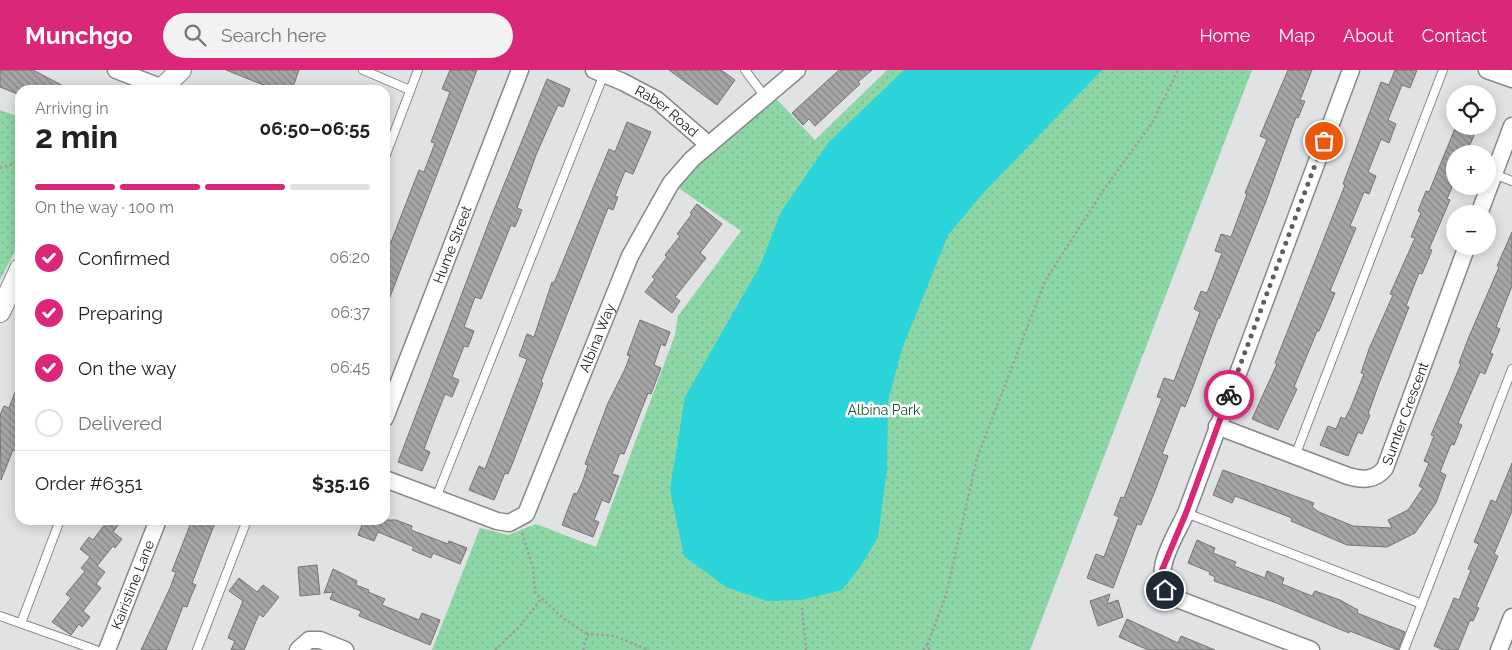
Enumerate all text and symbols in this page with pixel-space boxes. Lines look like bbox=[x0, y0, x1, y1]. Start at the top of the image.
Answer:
search box bbox=[163, 13, 513, 58]
text: Munchgo bbox=[25, 21, 133, 50]
icon: search bbox=[181, 21, 209, 49]
text: Search here bbox=[221, 24, 326, 46]
text: Home bbox=[1199, 25, 1250, 46]
text: Map bbox=[1278, 25, 1315, 46]
text: About bbox=[1343, 25, 1394, 46]
text: Contact bbox=[1422, 25, 1487, 46]
street label: Raber Road bbox=[632, 82, 701, 140]
map controls bbox=[1446, 85, 1496, 255]
button: locate bbox=[1446, 85, 1496, 135]
text: Arriving in bbox=[35, 99, 109, 118]
text: 06:50–06:55 bbox=[260, 117, 370, 139]
text: 2 min bbox=[35, 118, 118, 155]
pin bbox=[1303, 120, 1345, 162]
icon: bag bbox=[1310, 127, 1338, 155]
button: + bbox=[1446, 145, 1496, 195]
text: On the way · 100 m bbox=[35, 198, 174, 217]
street label: Hume Street bbox=[430, 203, 475, 286]
button: − bbox=[1446, 205, 1496, 255]
icon: check bbox=[35, 244, 63, 272]
text: Confirmed bbox=[78, 247, 170, 269]
text: 06:20 bbox=[329, 248, 370, 267]
icon: check bbox=[35, 299, 63, 327]
street label: Albina Way bbox=[576, 301, 618, 375]
text: Preparing bbox=[78, 302, 163, 324]
text: 06:37 bbox=[331, 303, 370, 322]
icon: check bbox=[35, 354, 63, 382]
text: On the way bbox=[78, 357, 177, 379]
text: 06:45 bbox=[330, 358, 370, 377]
street label: Sumter Crescent bbox=[1379, 360, 1432, 467]
courier bbox=[1204, 370, 1254, 420]
icon: bike bbox=[1215, 381, 1243, 409]
park label: Albina Park bbox=[848, 402, 921, 418]
text: Delivered bbox=[78, 412, 162, 434]
text: Order #6351 bbox=[35, 472, 143, 494]
text: $35.16 bbox=[312, 472, 370, 494]
street label: Kairistine Lane bbox=[108, 538, 157, 632]
pin bbox=[1144, 569, 1186, 611]
icon: home bbox=[1151, 576, 1179, 604]

